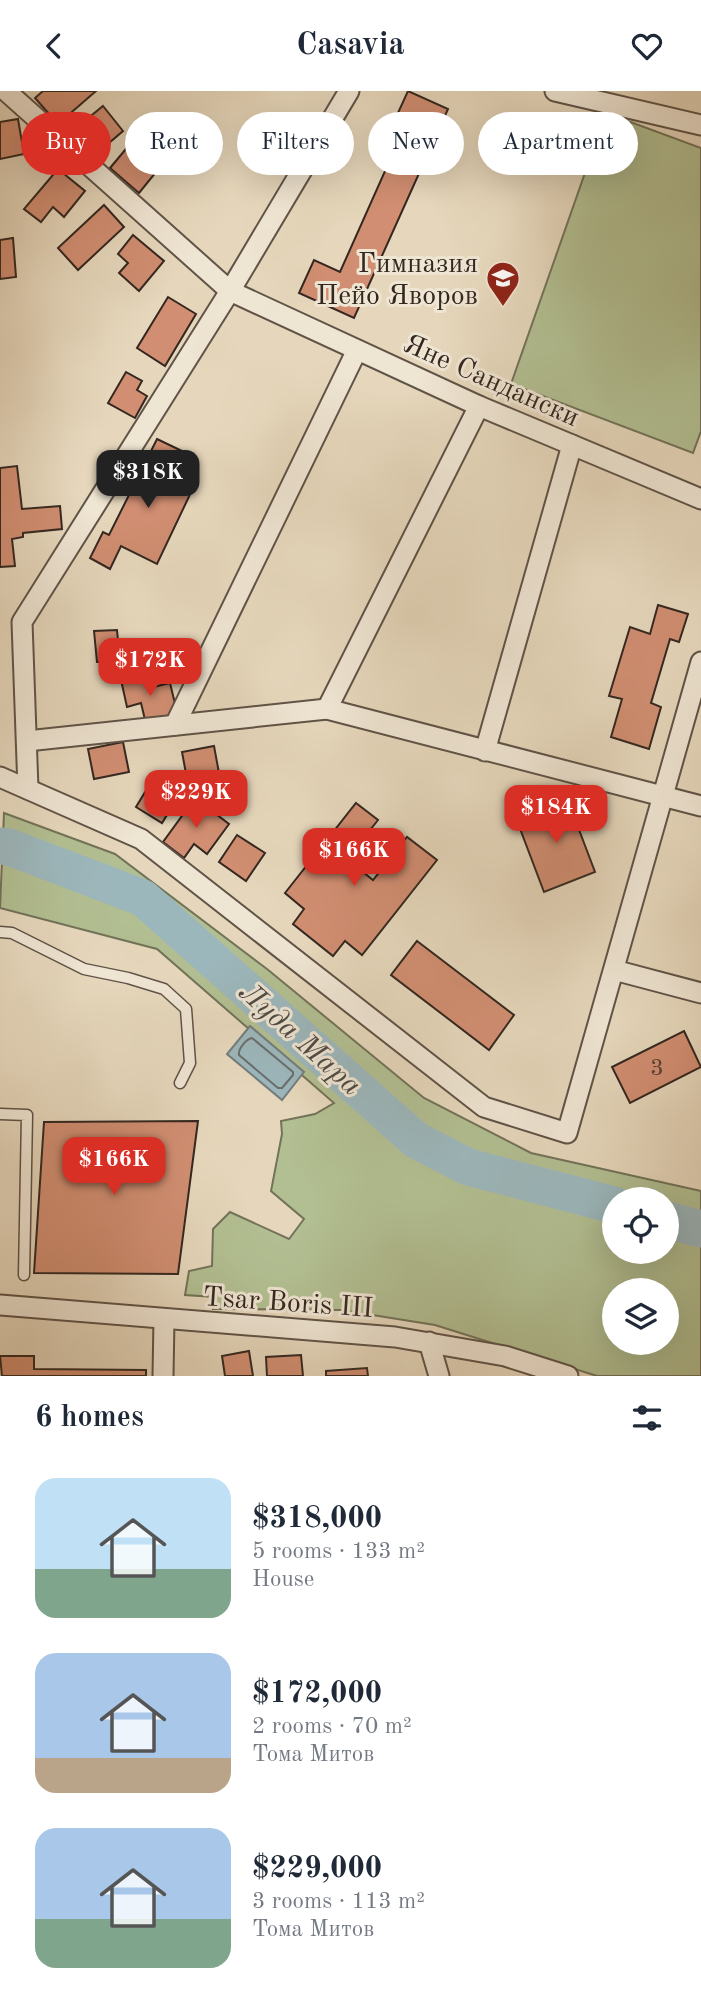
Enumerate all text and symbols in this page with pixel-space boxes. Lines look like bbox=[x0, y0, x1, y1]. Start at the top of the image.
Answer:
icon: back bbox=[35, 27, 73, 65]
icon: heart bbox=[628, 27, 666, 65]
text: Casavia bbox=[296, 30, 405, 62]
chip: Buy bbox=[21, 112, 111, 175]
chip: Rent bbox=[125, 112, 223, 175]
chip: Filters bbox=[237, 112, 354, 175]
chip: New bbox=[368, 112, 464, 175]
chip: Apartment bbox=[478, 112, 638, 175]
place label: Гимназия Пейо Яворов bbox=[316, 251, 478, 311]
school or university icon: Гимназия Пейо Яворов bbox=[484, 259, 522, 308]
street label: Яне Сандански bbox=[399, 330, 583, 433]
pin: $318K bbox=[99, 451, 197, 510]
text: $318K bbox=[112, 461, 184, 484]
pin: $172K bbox=[101, 639, 199, 698]
text: $172K bbox=[114, 649, 186, 672]
pin: $229K bbox=[147, 771, 245, 830]
text: $229K bbox=[160, 781, 232, 804]
pin: $184K bbox=[507, 785, 605, 845]
text: $184K bbox=[520, 796, 592, 819]
pin: $166K bbox=[305, 829, 403, 888]
text: $166K bbox=[318, 839, 390, 862]
water label: Луда Мара bbox=[233, 977, 367, 1102]
house number: 3 bbox=[650, 1057, 664, 1081]
pin: $166K bbox=[65, 1137, 163, 1197]
text: $166K bbox=[78, 1148, 150, 1171]
map controls bbox=[602, 1187, 679, 1355]
button: locate bbox=[602, 1187, 679, 1264]
button: layers bbox=[602, 1278, 679, 1355]
street label: Tsar Boris III bbox=[202, 1284, 374, 1324]
icon: filters bbox=[628, 1399, 666, 1437]
text: 6 homes bbox=[35, 1403, 144, 1433]
text: $318,000 bbox=[252, 1504, 382, 1534]
icon: home bbox=[91, 1506, 175, 1590]
text: 5 rooms · 133 m² bbox=[252, 1540, 425, 1563]
text: House bbox=[252, 1568, 314, 1591]
text: $172,000 bbox=[252, 1679, 382, 1709]
icon: home bbox=[91, 1681, 175, 1765]
text: 2 rooms · 70 m² bbox=[252, 1715, 412, 1738]
text: Тома Митов bbox=[252, 1743, 374, 1766]
text: $229,000 bbox=[252, 1854, 382, 1884]
icon: home bbox=[91, 1856, 175, 1940]
text: 3 rooms · 113 m² bbox=[252, 1890, 425, 1913]
text: Тома Митов bbox=[252, 1918, 374, 1941]

